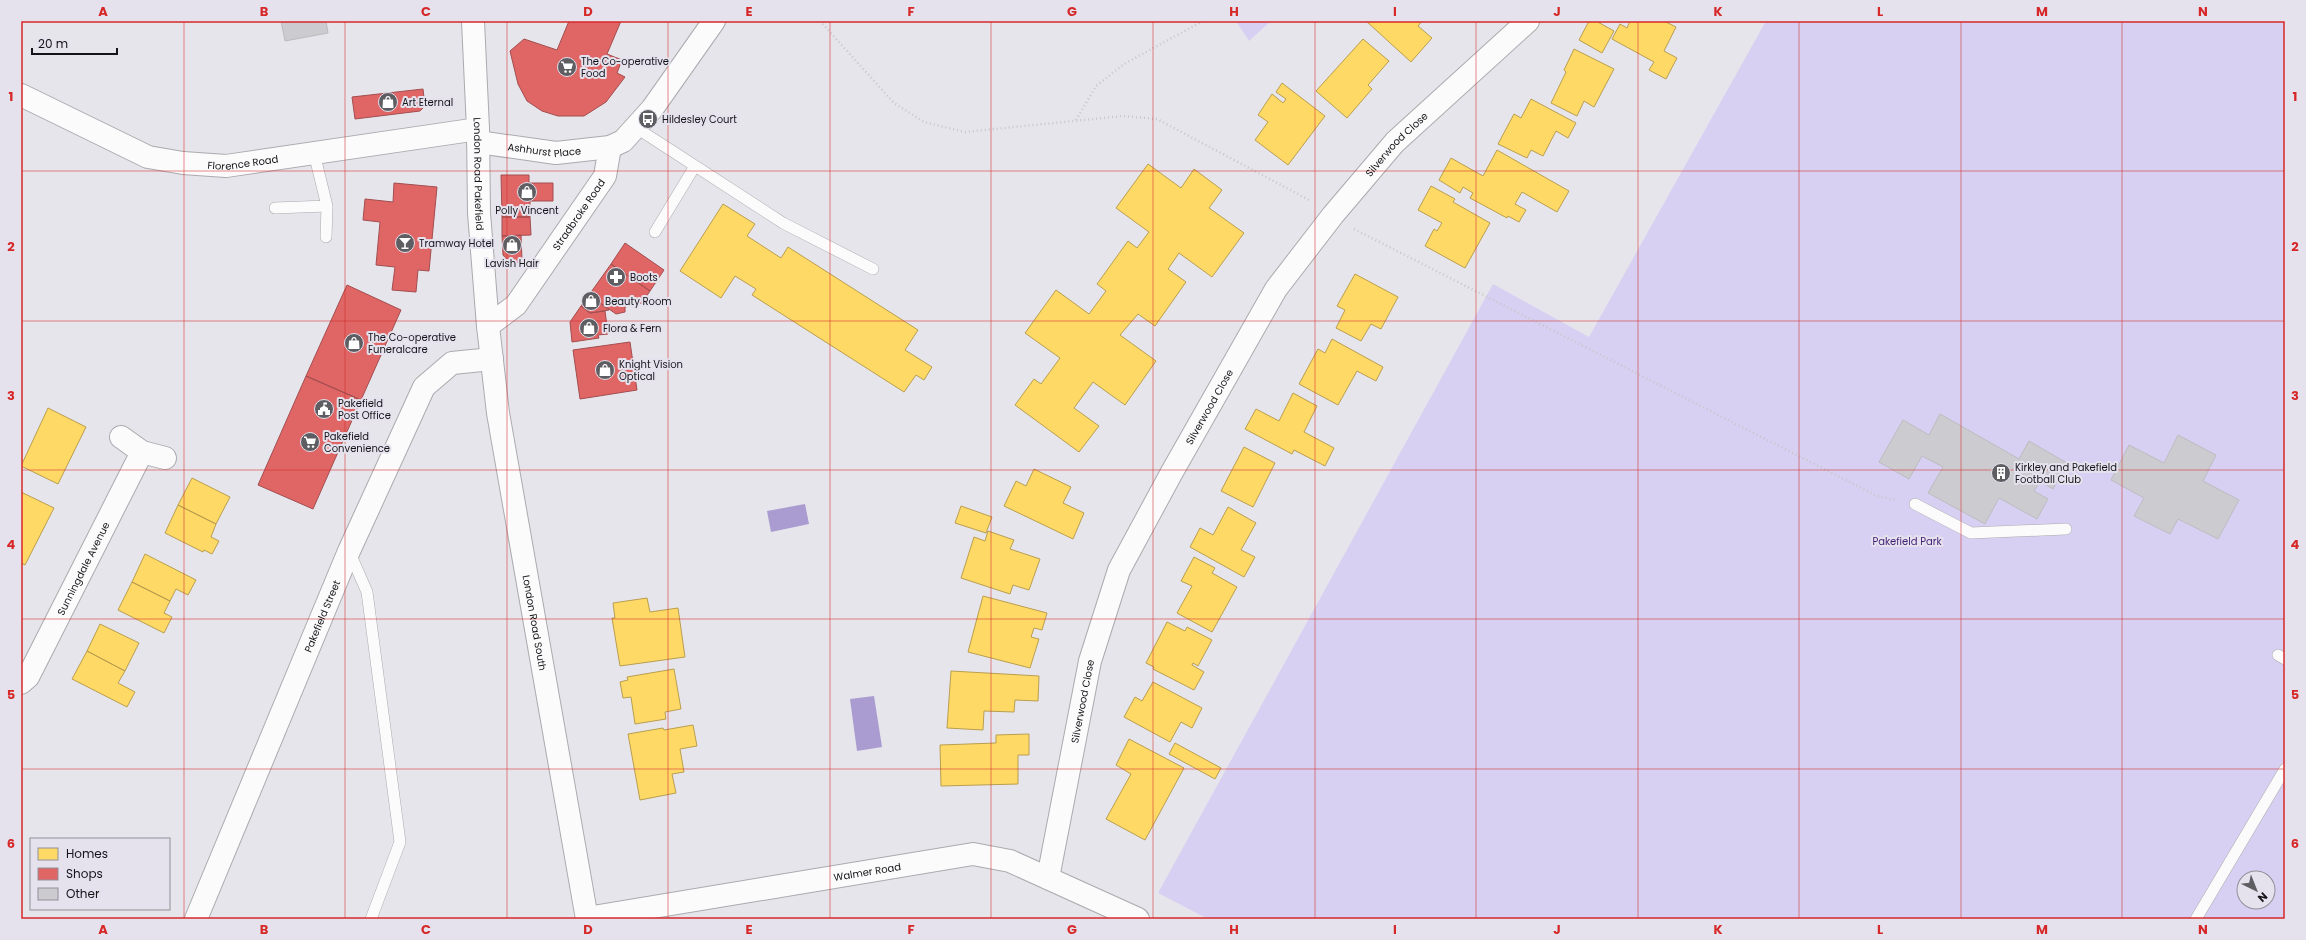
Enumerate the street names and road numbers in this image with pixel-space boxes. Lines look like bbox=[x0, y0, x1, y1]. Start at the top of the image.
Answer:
street label: Silverwood Close bbox=[1362, 109, 1431, 180]
street label: London Road Pakefield bbox=[469, 117, 487, 231]
street label: Ashhurst Place bbox=[507, 139, 582, 161]
street label: Florence Road bbox=[207, 151, 279, 174]
street label: Stradbroke Road bbox=[549, 176, 609, 253]
street label: Silverwood Close bbox=[1182, 366, 1237, 448]
street label: Sunningdale Avenue bbox=[53, 519, 113, 618]
street label: London Road South bbox=[519, 574, 550, 672]
street label: Pakefield Street bbox=[301, 578, 344, 655]
street label: Silverwood Close bbox=[1067, 658, 1098, 744]
street label: Walmer Road bbox=[833, 859, 902, 885]

